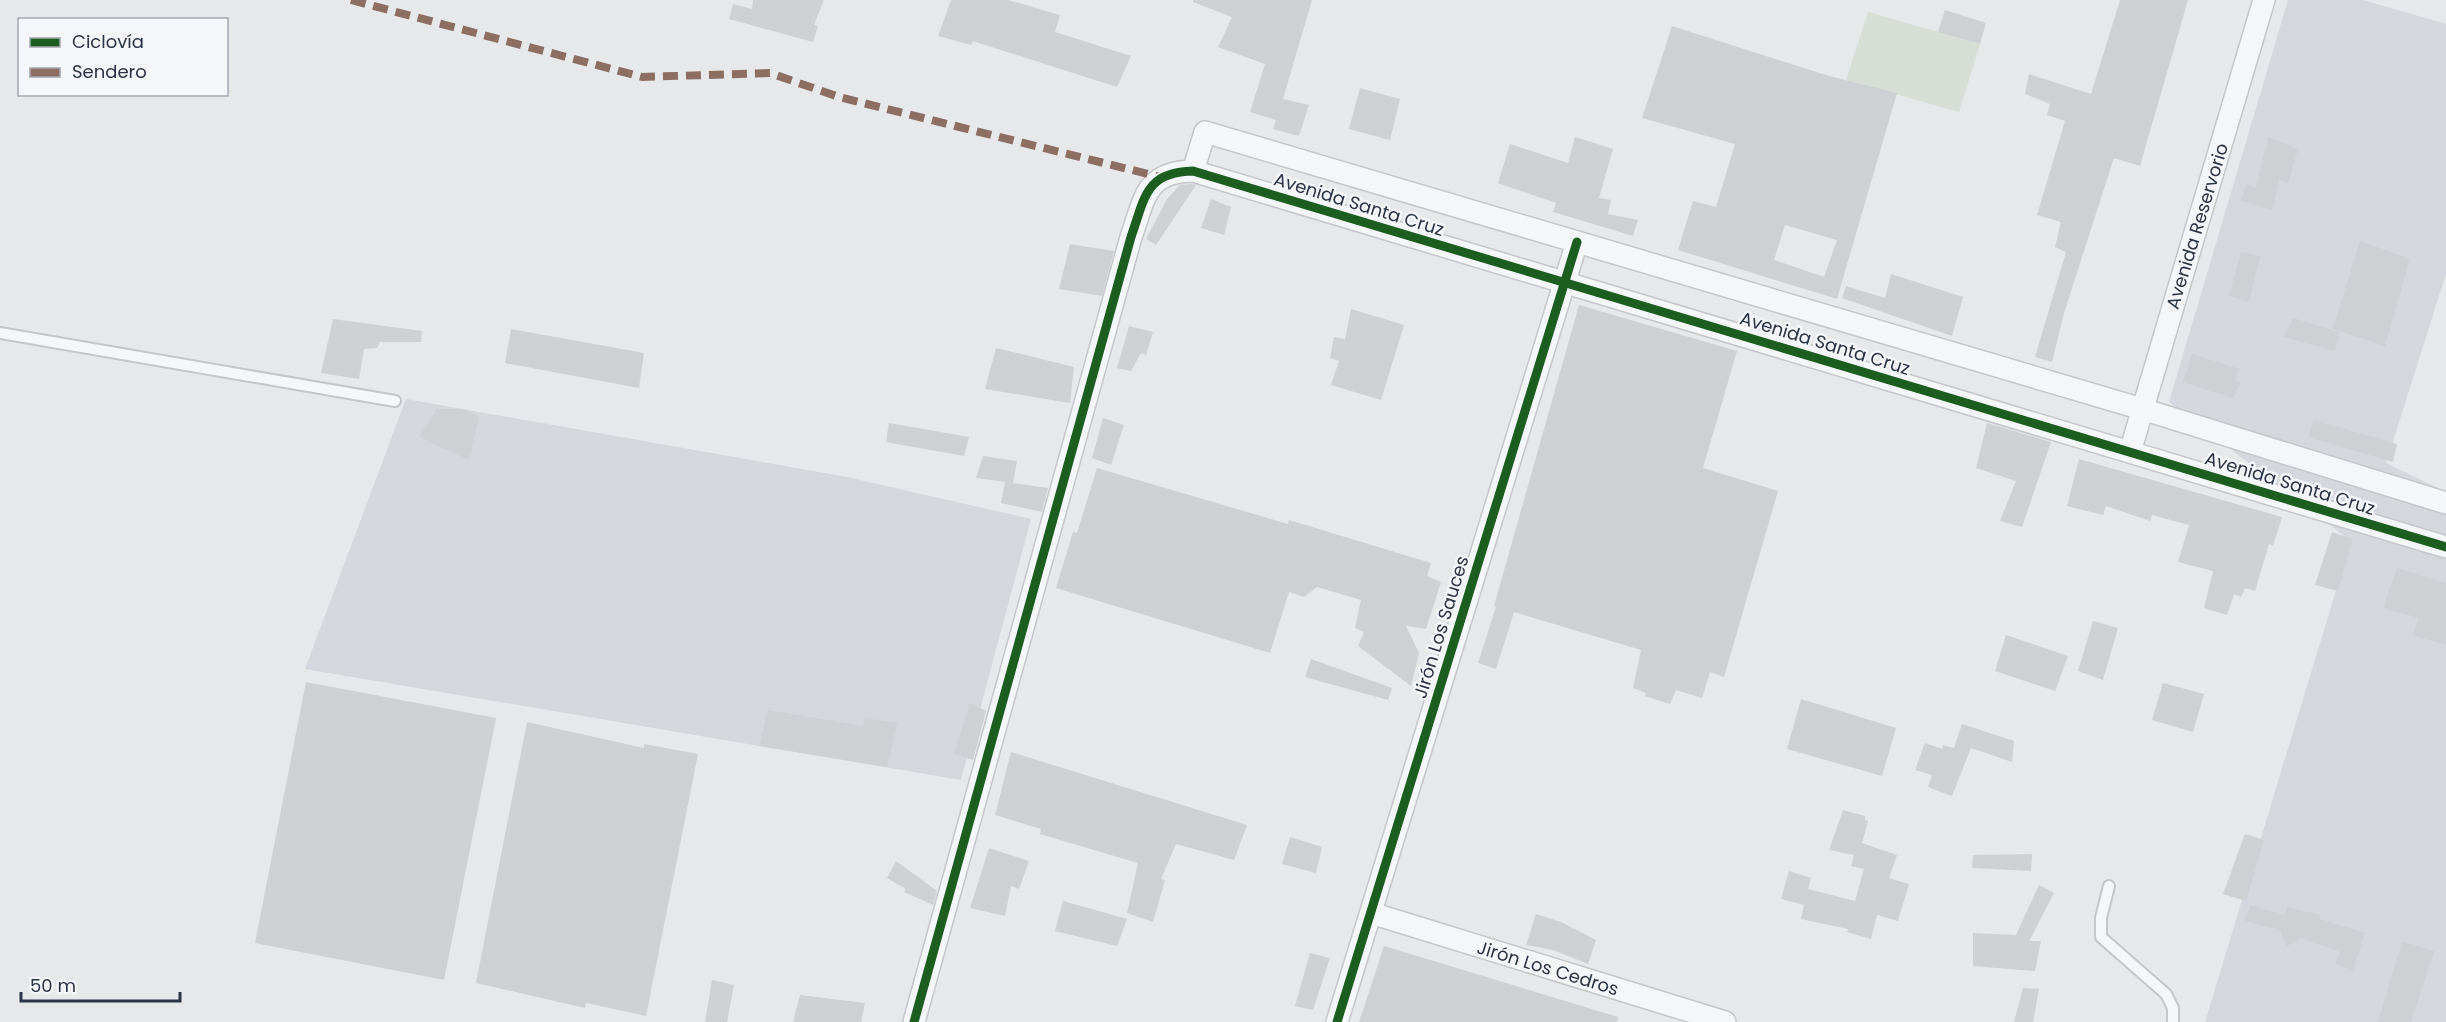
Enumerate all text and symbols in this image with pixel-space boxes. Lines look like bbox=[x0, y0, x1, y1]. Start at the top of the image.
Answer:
legend bbox=[18, 18, 228, 96]
text: Ciclovía bbox=[72, 29, 144, 54]
text: Sendero bbox=[72, 59, 147, 84]
street label: Avenida Reservorio bbox=[2160, 140, 2234, 312]
street label: Avenida Santa Cruz bbox=[1271, 166, 1447, 242]
street label: Avenida Santa Cruz bbox=[1737, 305, 1913, 381]
street label: Avenida Santa Cruz bbox=[2202, 445, 2378, 521]
street label: Jirón Los Sauces bbox=[1407, 553, 1475, 701]
street label: Jirón Los Cedros bbox=[1474, 935, 1622, 1001]
scale bar bbox=[21, 965, 180, 1003]
text: 50 m bbox=[30, 973, 76, 998]

